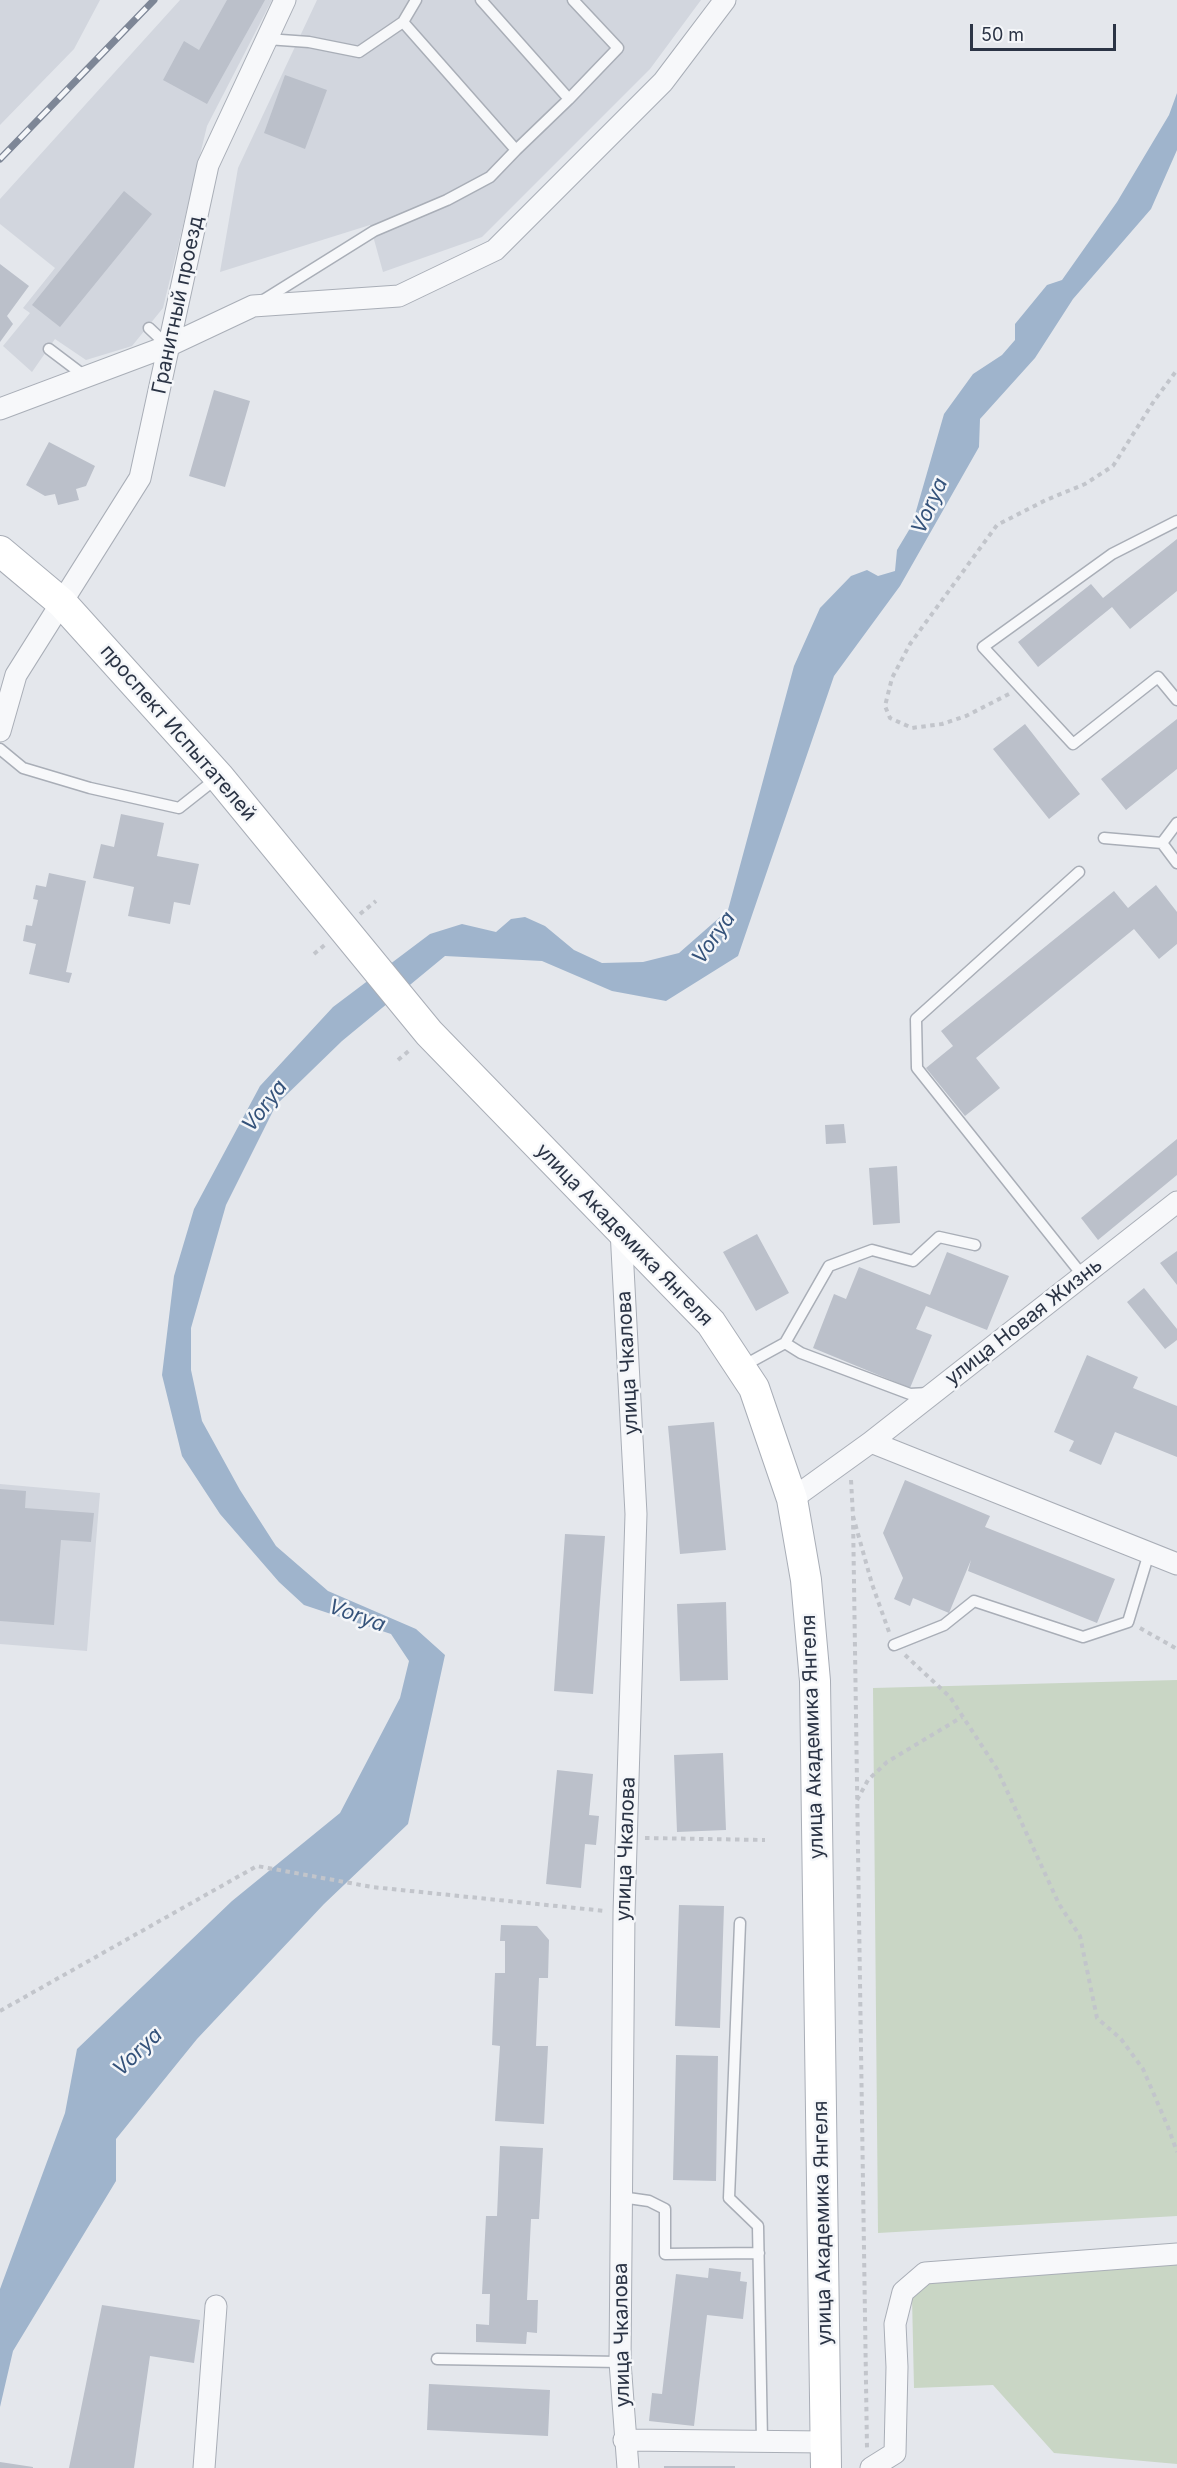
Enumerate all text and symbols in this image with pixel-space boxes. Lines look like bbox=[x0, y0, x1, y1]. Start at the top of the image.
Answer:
scale bar bbox=[973, 12, 1118, 50]
text: 50 m bbox=[981, 24, 1024, 45]
street label: Гранитный проезд bbox=[147, 214, 209, 396]
water label: Vorya bbox=[907, 474, 953, 538]
street label: проспект Испытателей bbox=[95, 640, 261, 826]
water label: Vorya bbox=[687, 907, 741, 969]
water label: Vorya bbox=[237, 1075, 293, 1137]
street label: улица Академика Янгеля bbox=[530, 1139, 718, 1331]
street label: улица Новая Жизнь bbox=[941, 1253, 1107, 1391]
street label: улица Чкалова bbox=[612, 1290, 644, 1436]
water label: Vorya bbox=[325, 1594, 389, 1638]
street label: улица Академика Янгеля bbox=[797, 1614, 829, 1860]
street label: улица Чкалова bbox=[611, 1776, 641, 1922]
water label: Vorya bbox=[108, 2023, 168, 2081]
street label: улица Академика Янгеля bbox=[809, 2100, 837, 2346]
street label: улица Чкалова bbox=[609, 2263, 635, 2407]

